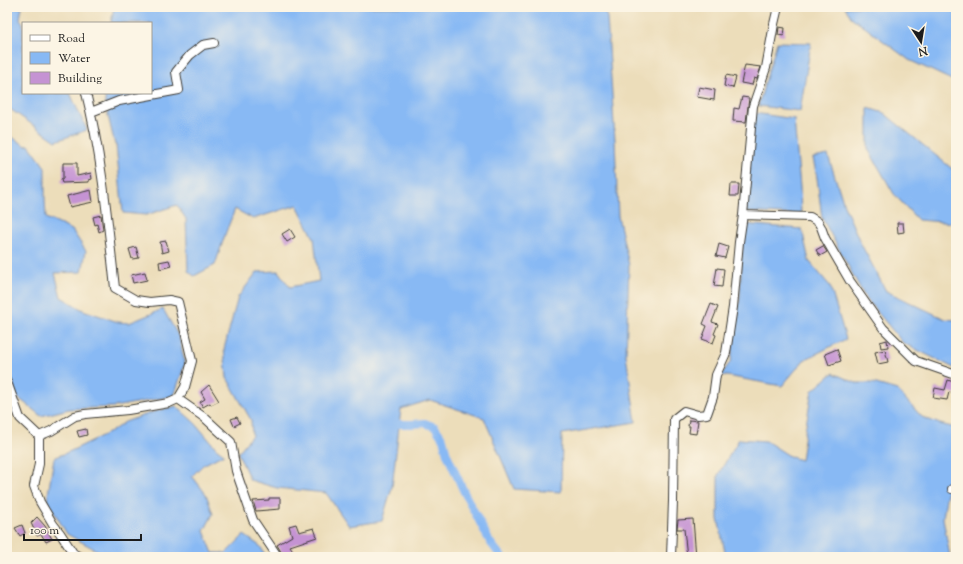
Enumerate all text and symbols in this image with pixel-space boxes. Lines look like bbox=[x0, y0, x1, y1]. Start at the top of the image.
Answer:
legend bbox=[22, 22, 152, 94]
north arrow bbox=[901, 22, 941, 62]
text: Road bbox=[58, 30, 85, 48]
text: N bbox=[917, 42, 930, 60]
text: Water bbox=[58, 50, 91, 68]
text: Building bbox=[58, 70, 102, 88]
scale bar bbox=[24, 516, 141, 542]
text: 100 m bbox=[30, 522, 59, 540]

